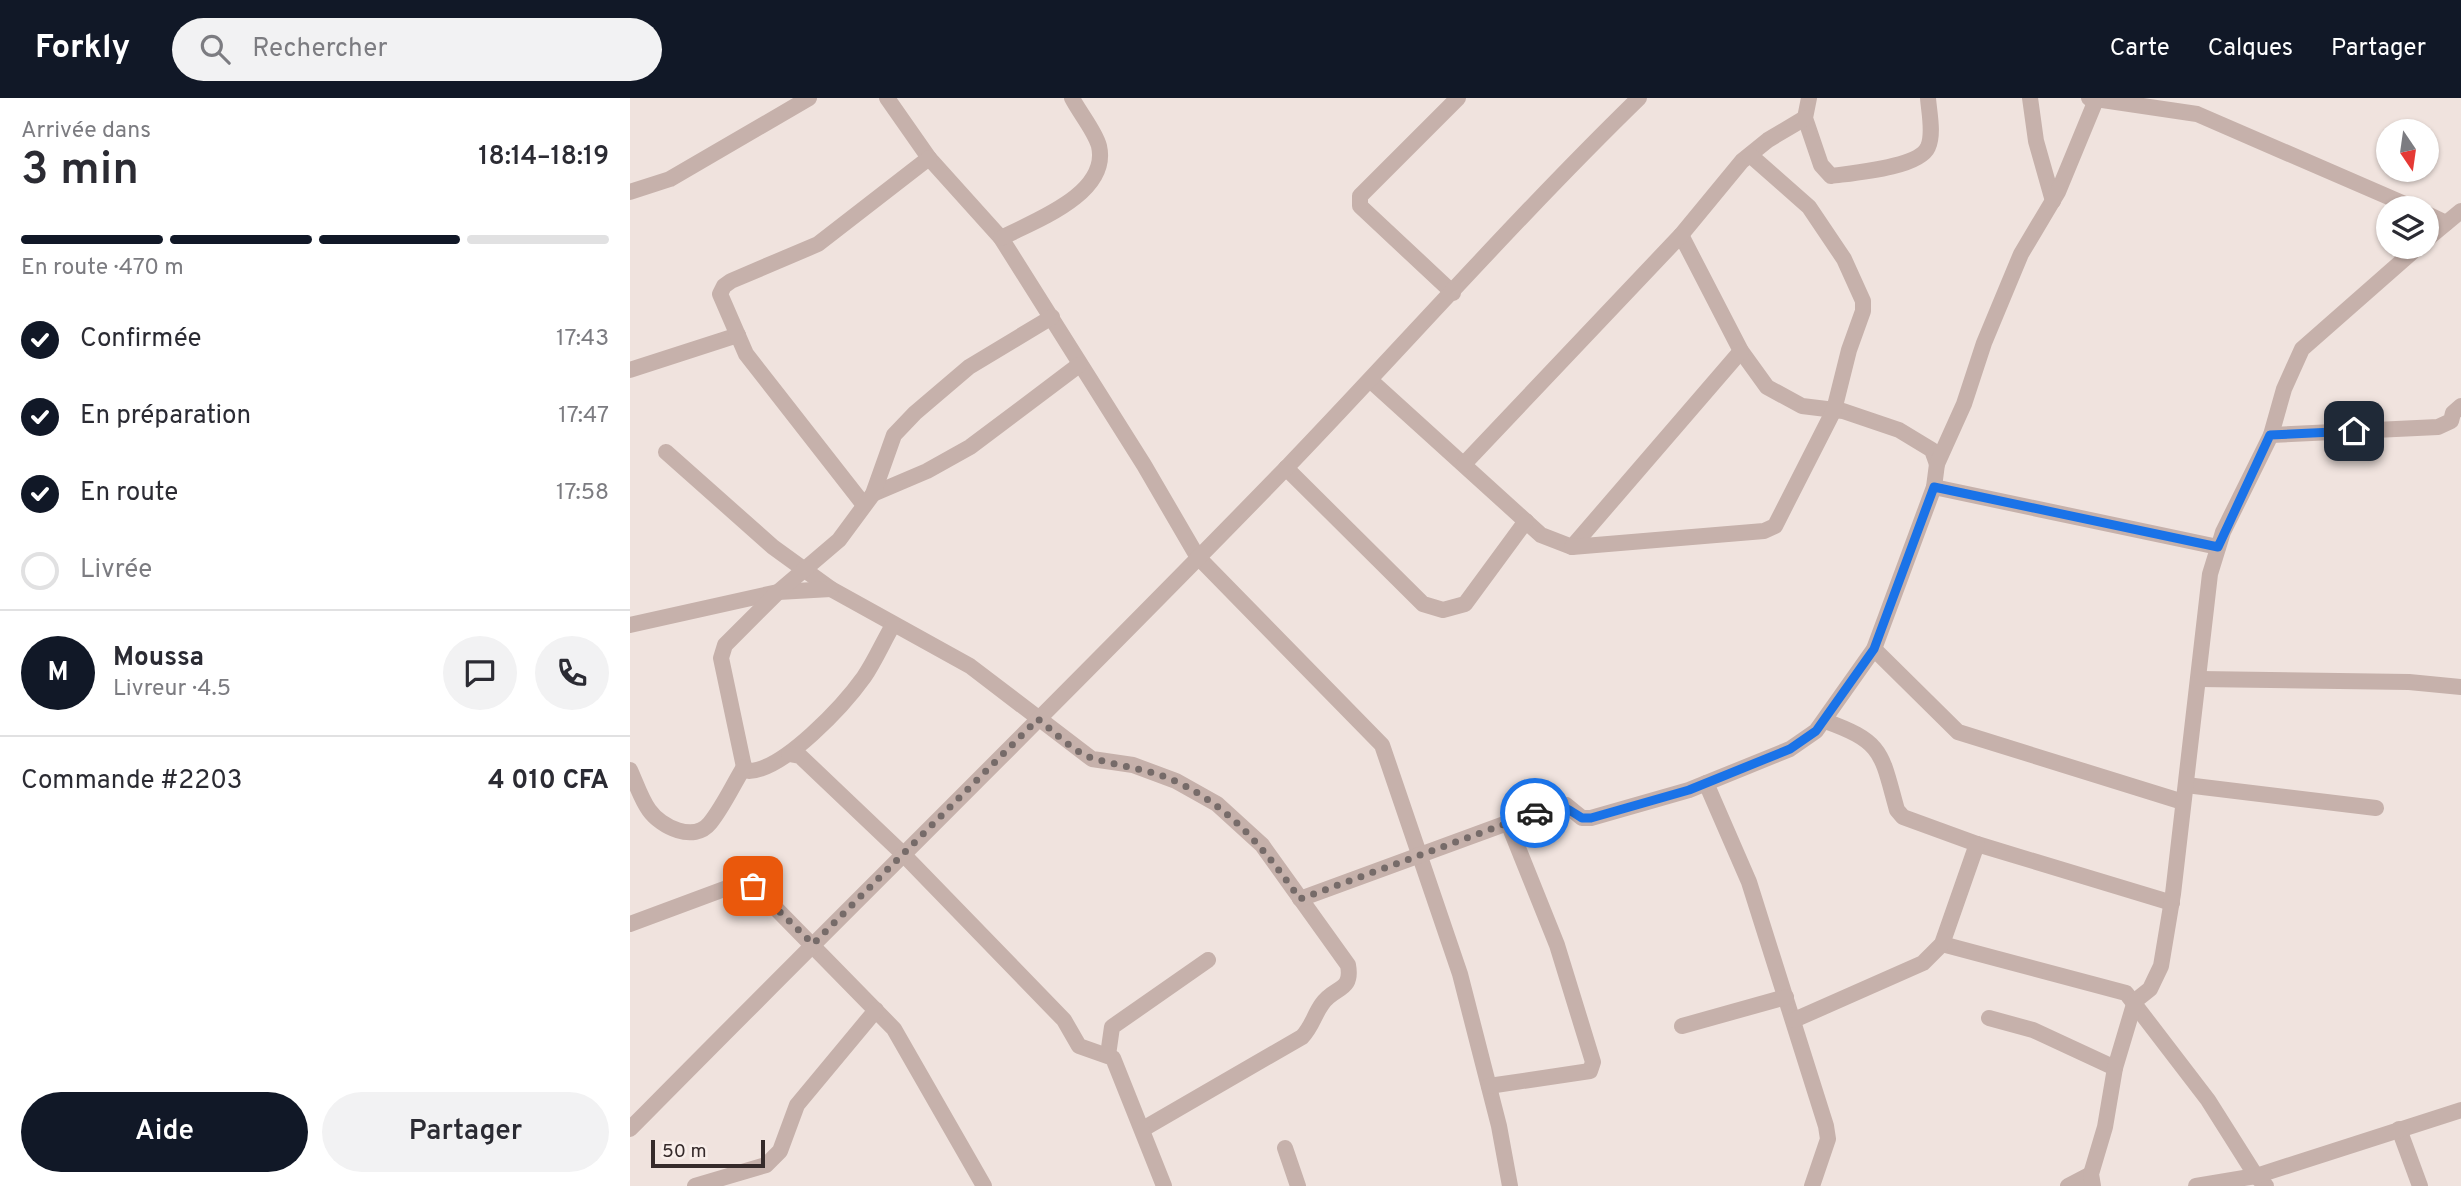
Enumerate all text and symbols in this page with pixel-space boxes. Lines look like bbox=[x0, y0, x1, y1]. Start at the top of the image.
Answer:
search box bbox=[172, 18, 662, 81]
text: Forkly bbox=[35, 28, 130, 70]
icon: search bbox=[196, 30, 234, 68]
text: Rechercher bbox=[252, 33, 388, 66]
text: Carte bbox=[2110, 34, 2170, 64]
text: Calques bbox=[2208, 34, 2293, 64]
text: Partager bbox=[2331, 34, 2426, 64]
text: Arrivée dans bbox=[21, 117, 151, 146]
north arrow bbox=[2376, 119, 2440, 182]
map controls bbox=[2376, 119, 2439, 259]
text: 18:14–18:19 bbox=[478, 141, 609, 174]
text: 3 min bbox=[21, 142, 139, 201]
button: layers bbox=[2376, 196, 2439, 259]
text: En route · 470 m bbox=[21, 254, 184, 283]
icon: check bbox=[21, 321, 59, 359]
text: Confirmée bbox=[80, 323, 202, 356]
text: 17:43 bbox=[556, 325, 609, 354]
icon: check bbox=[21, 398, 59, 436]
text: En préparation bbox=[80, 400, 251, 433]
pin bbox=[2324, 401, 2384, 461]
text: 17:47 bbox=[558, 402, 609, 431]
icon: home bbox=[2335, 412, 2373, 450]
icon: check bbox=[21, 475, 59, 513]
text: En route bbox=[80, 477, 178, 510]
text: 17:58 bbox=[556, 479, 609, 508]
text: Livrée bbox=[80, 554, 152, 587]
button: chat bbox=[443, 636, 517, 710]
button: phone bbox=[535, 636, 609, 710]
text: Moussa bbox=[113, 642, 204, 675]
text: M bbox=[47, 657, 69, 690]
text: Livreur · 4.5 bbox=[113, 675, 231, 704]
text: Commande #2203 bbox=[21, 765, 243, 798]
text: 4 010 CFA bbox=[488, 765, 609, 798]
courier bbox=[1500, 778, 1570, 848]
icon: car bbox=[1516, 794, 1554, 832]
pin bbox=[723, 856, 783, 916]
icon: bag bbox=[734, 867, 772, 905]
button: Aide bbox=[21, 1092, 308, 1172]
button: Partager bbox=[322, 1092, 609, 1172]
scale bar bbox=[651, 1137, 765, 1169]
text: 50 m bbox=[662, 1140, 707, 1164]

